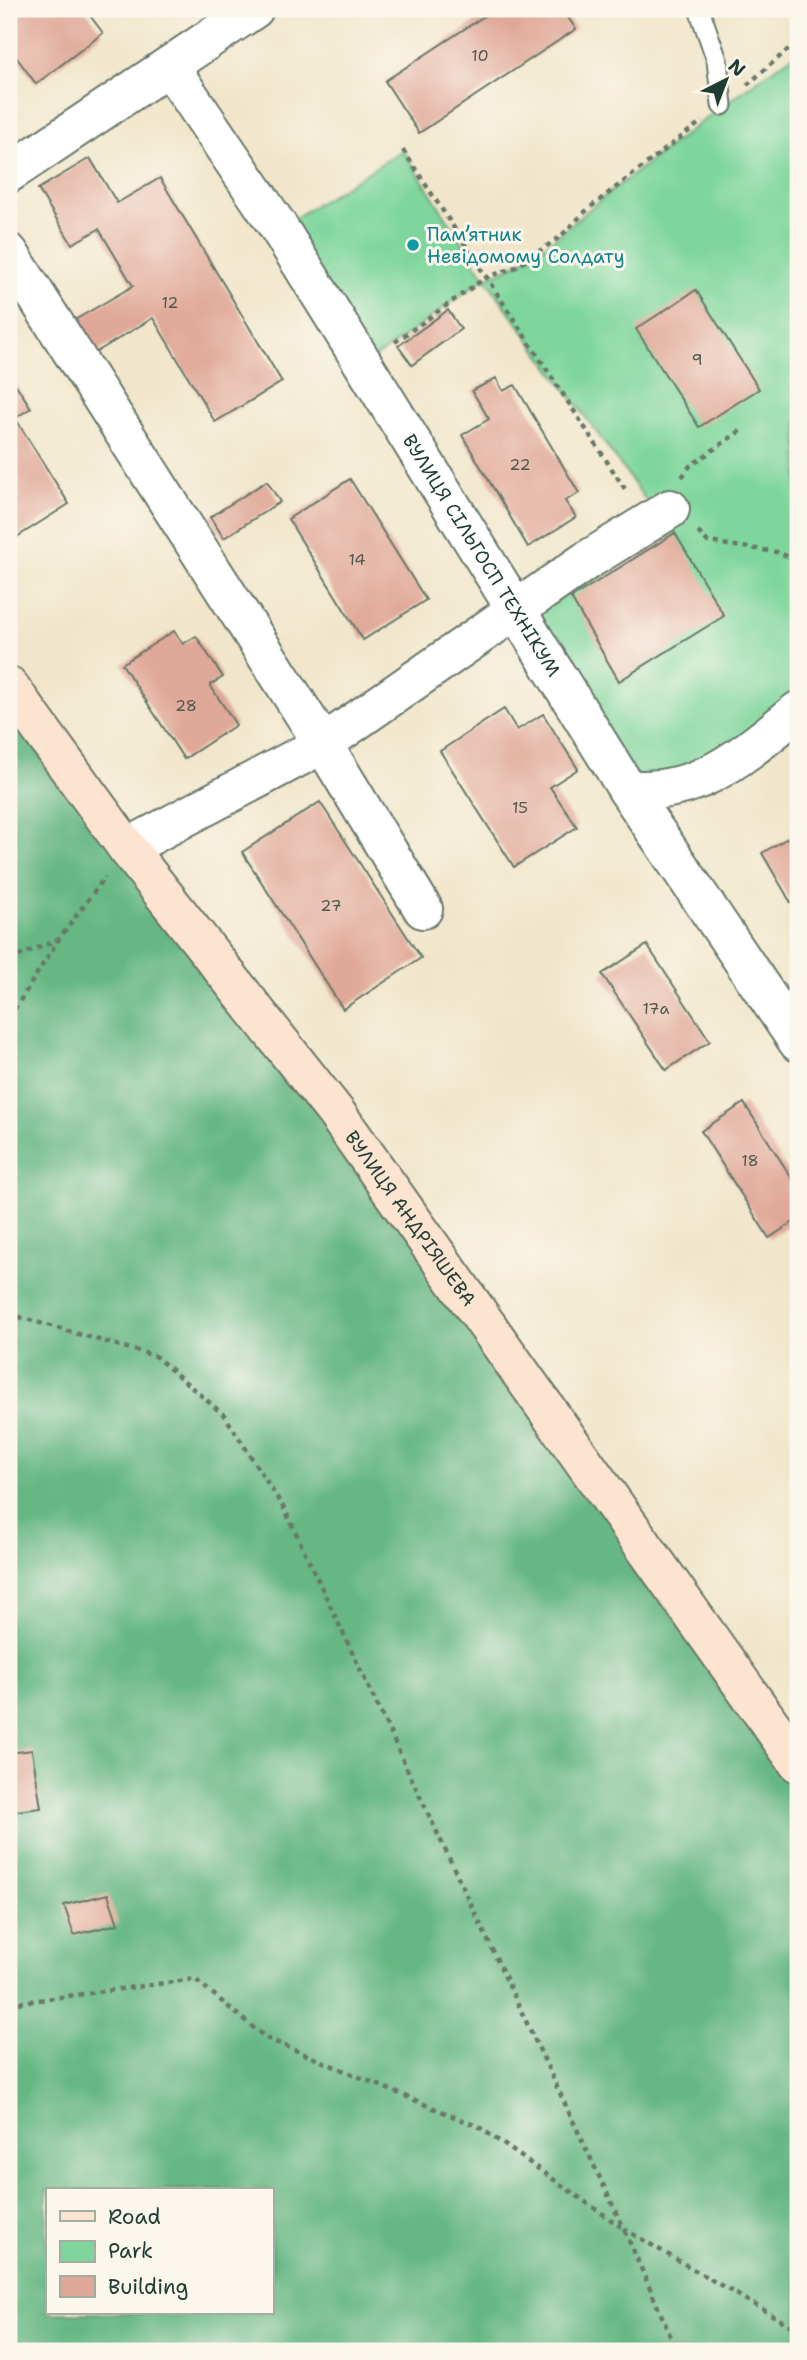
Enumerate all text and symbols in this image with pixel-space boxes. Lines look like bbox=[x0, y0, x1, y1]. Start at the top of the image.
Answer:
house number: 10 bbox=[471, 45, 489, 66]
north arrow bbox=[692, 46, 762, 116]
text: N bbox=[723, 53, 751, 82]
place label: Пам’ятник Невідомому Солдату bbox=[427, 222, 625, 269]
marker: Пам’ятник Невідомому Солдату bbox=[405, 237, 421, 253]
house number: 12 bbox=[161, 292, 179, 313]
house number: 9 bbox=[691, 349, 703, 370]
street label: ВУЛИЦЯ СІЛЬГОСП ТЕХНІКУМ bbox=[397, 429, 567, 681]
house number: 22 bbox=[509, 454, 531, 475]
house number: 14 bbox=[348, 549, 366, 570]
house number: 28 bbox=[175, 695, 197, 716]
house number: 15 bbox=[512, 797, 528, 818]
house number: 27 bbox=[320, 895, 342, 916]
house number: 17а bbox=[642, 998, 670, 1019]
street label: ВУЛИЦЯ АНДРІЯШЕВА bbox=[340, 1125, 482, 1311]
house number: 18 bbox=[741, 1150, 759, 1171]
legend bbox=[46, 2188, 273, 2314]
text: Road bbox=[108, 2203, 161, 2231]
text: Park bbox=[108, 2237, 153, 2265]
text: Building bbox=[108, 2273, 188, 2301]

